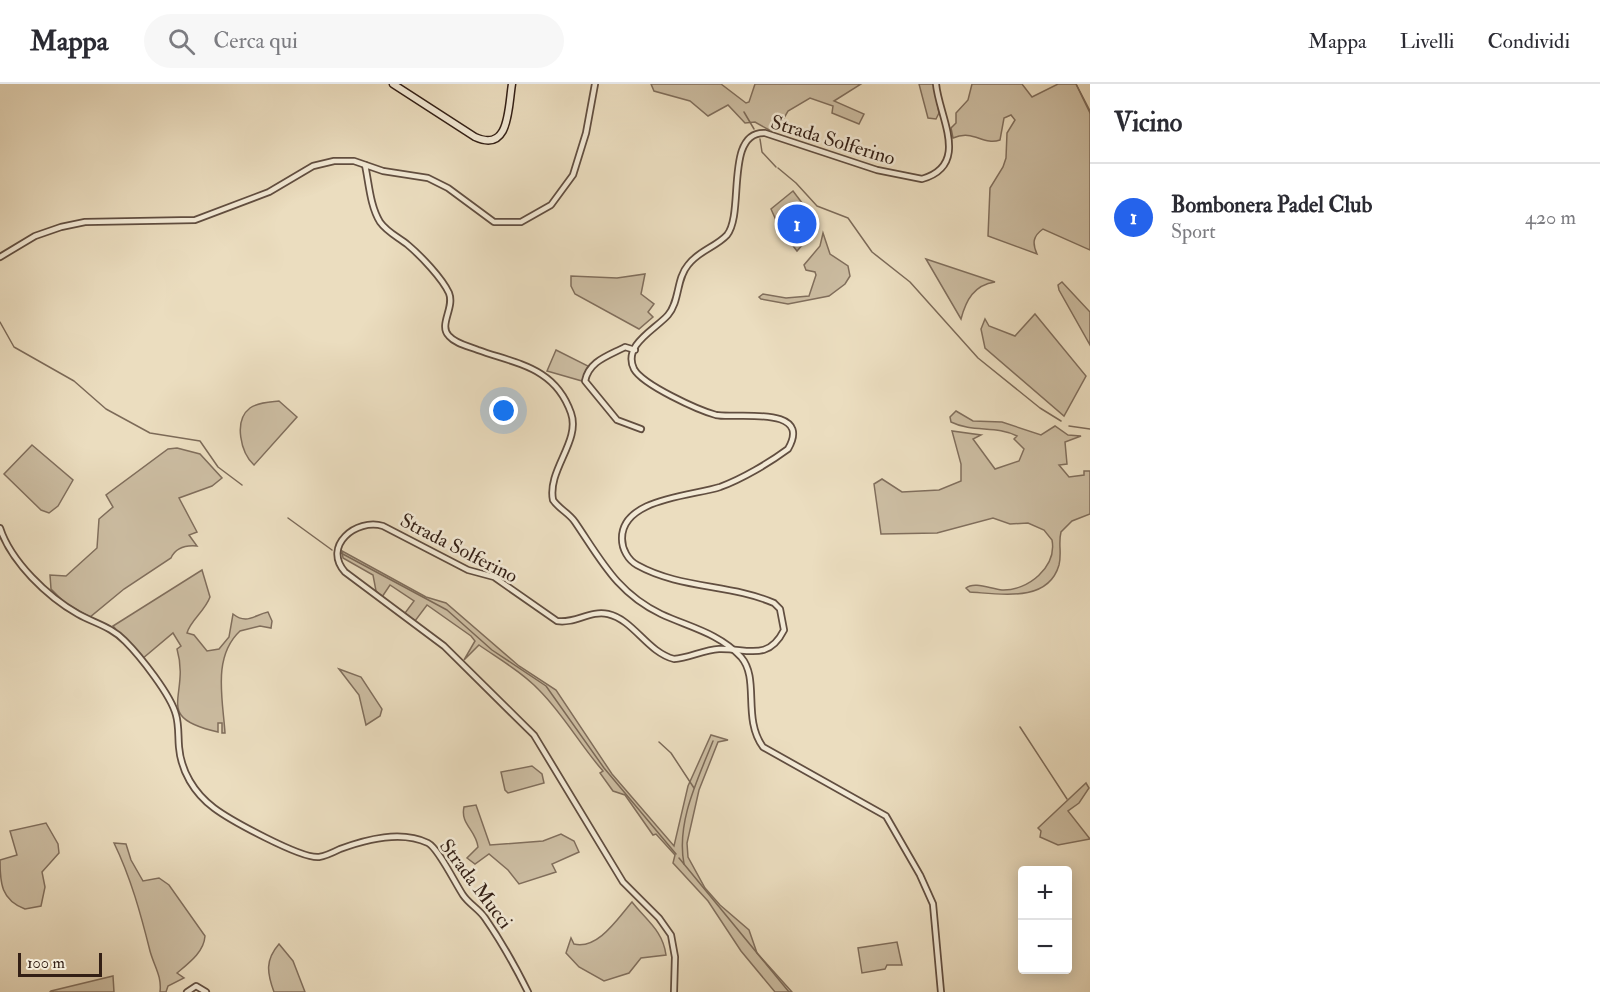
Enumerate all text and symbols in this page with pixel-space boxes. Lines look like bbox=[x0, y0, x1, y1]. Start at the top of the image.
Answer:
search box bbox=[144, 14, 564, 68]
text: Mappa bbox=[30, 24, 108, 59]
icon: search bbox=[165, 25, 198, 58]
text: Cerca qui bbox=[213, 27, 298, 55]
text: Mappa bbox=[1308, 28, 1367, 55]
text: Livelli bbox=[1400, 28, 1454, 55]
text: Condividi bbox=[1487, 28, 1570, 55]
text: Vicino bbox=[1114, 107, 1182, 139]
street label: Strada Solferino bbox=[768, 109, 898, 171]
text: Bombonera Padel Club bbox=[1171, 191, 1372, 219]
pin: 1 bbox=[778, 202, 816, 246]
text: 1 bbox=[1130, 205, 1137, 230]
text: 420 m bbox=[1525, 205, 1576, 230]
text: Sport bbox=[1171, 219, 1216, 244]
your location bbox=[489, 396, 518, 425]
street label: Strada Solferino bbox=[396, 508, 522, 588]
street label: Strada Mucci bbox=[434, 834, 518, 934]
map controls bbox=[1018, 866, 1072, 974]
button: + bbox=[1018, 866, 1072, 920]
button: − bbox=[1018, 920, 1072, 974]
scale bar bbox=[18, 950, 102, 978]
text: 100 m bbox=[27, 953, 65, 973]

